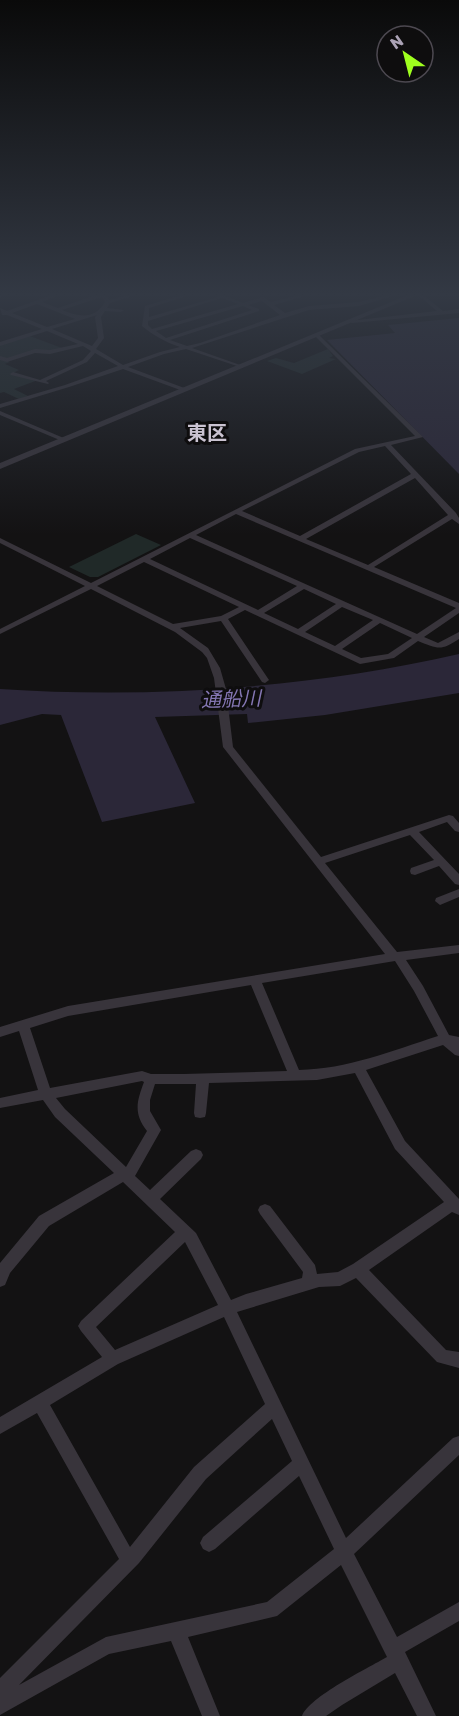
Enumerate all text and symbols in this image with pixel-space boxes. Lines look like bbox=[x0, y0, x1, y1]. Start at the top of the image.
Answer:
north arrow bbox=[375, 24, 435, 84]
text: N bbox=[387, 31, 407, 53]
district label: 東区 bbox=[187, 421, 227, 445]
water label: 通船川 bbox=[201, 686, 263, 712]

